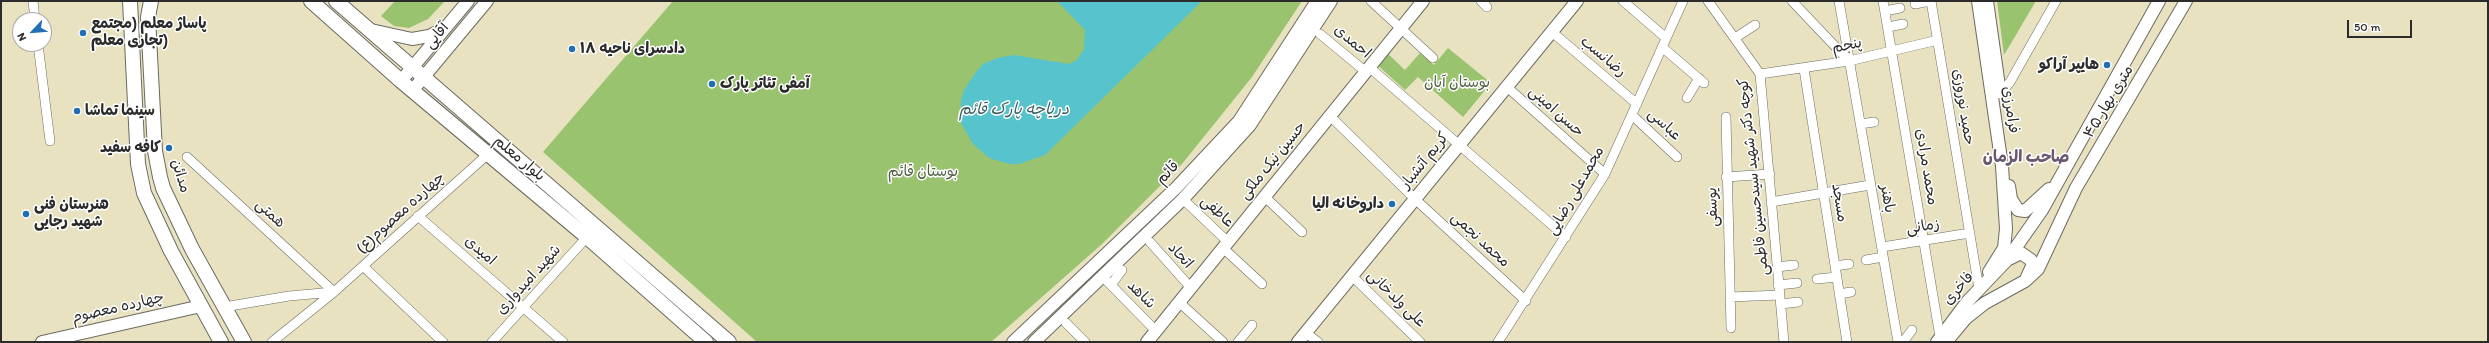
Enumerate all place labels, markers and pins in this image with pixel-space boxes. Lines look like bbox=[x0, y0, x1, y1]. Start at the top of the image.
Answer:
place label: پاساژ معلم (مجتمع تجاری معلم) bbox=[91, 15, 207, 50]
marker: پاساژ معلم (مجتمع تجاری معلم) bbox=[78, 28, 88, 38]
place label: دادسرای ناحیه ۱۸ bbox=[580, 40, 685, 58]
marker: دادسرای ناحیه ۱۸ bbox=[567, 44, 577, 54]
place label: هایپر آراکو bbox=[2039, 56, 2099, 74]
marker: هایپر آراکو bbox=[2102, 60, 2112, 70]
place label: آمفی تئاتر پارک bbox=[720, 75, 810, 93]
marker: آمفی تئاتر پارک bbox=[707, 79, 717, 89]
place label: سینما تماشا bbox=[85, 102, 155, 120]
marker: سینما تماشا bbox=[72, 106, 82, 116]
place label: کافه سفید bbox=[100, 139, 161, 157]
marker: کافه سفید bbox=[164, 143, 174, 153]
place label: داروخانه الیا bbox=[1312, 195, 1384, 213]
place label: هنرستان فنی شهید رجایی bbox=[34, 196, 109, 231]
marker: داروخانه الیا bbox=[1387, 199, 1397, 209]
marker: هنرستان فنی شهید رجایی bbox=[21, 209, 31, 219]

